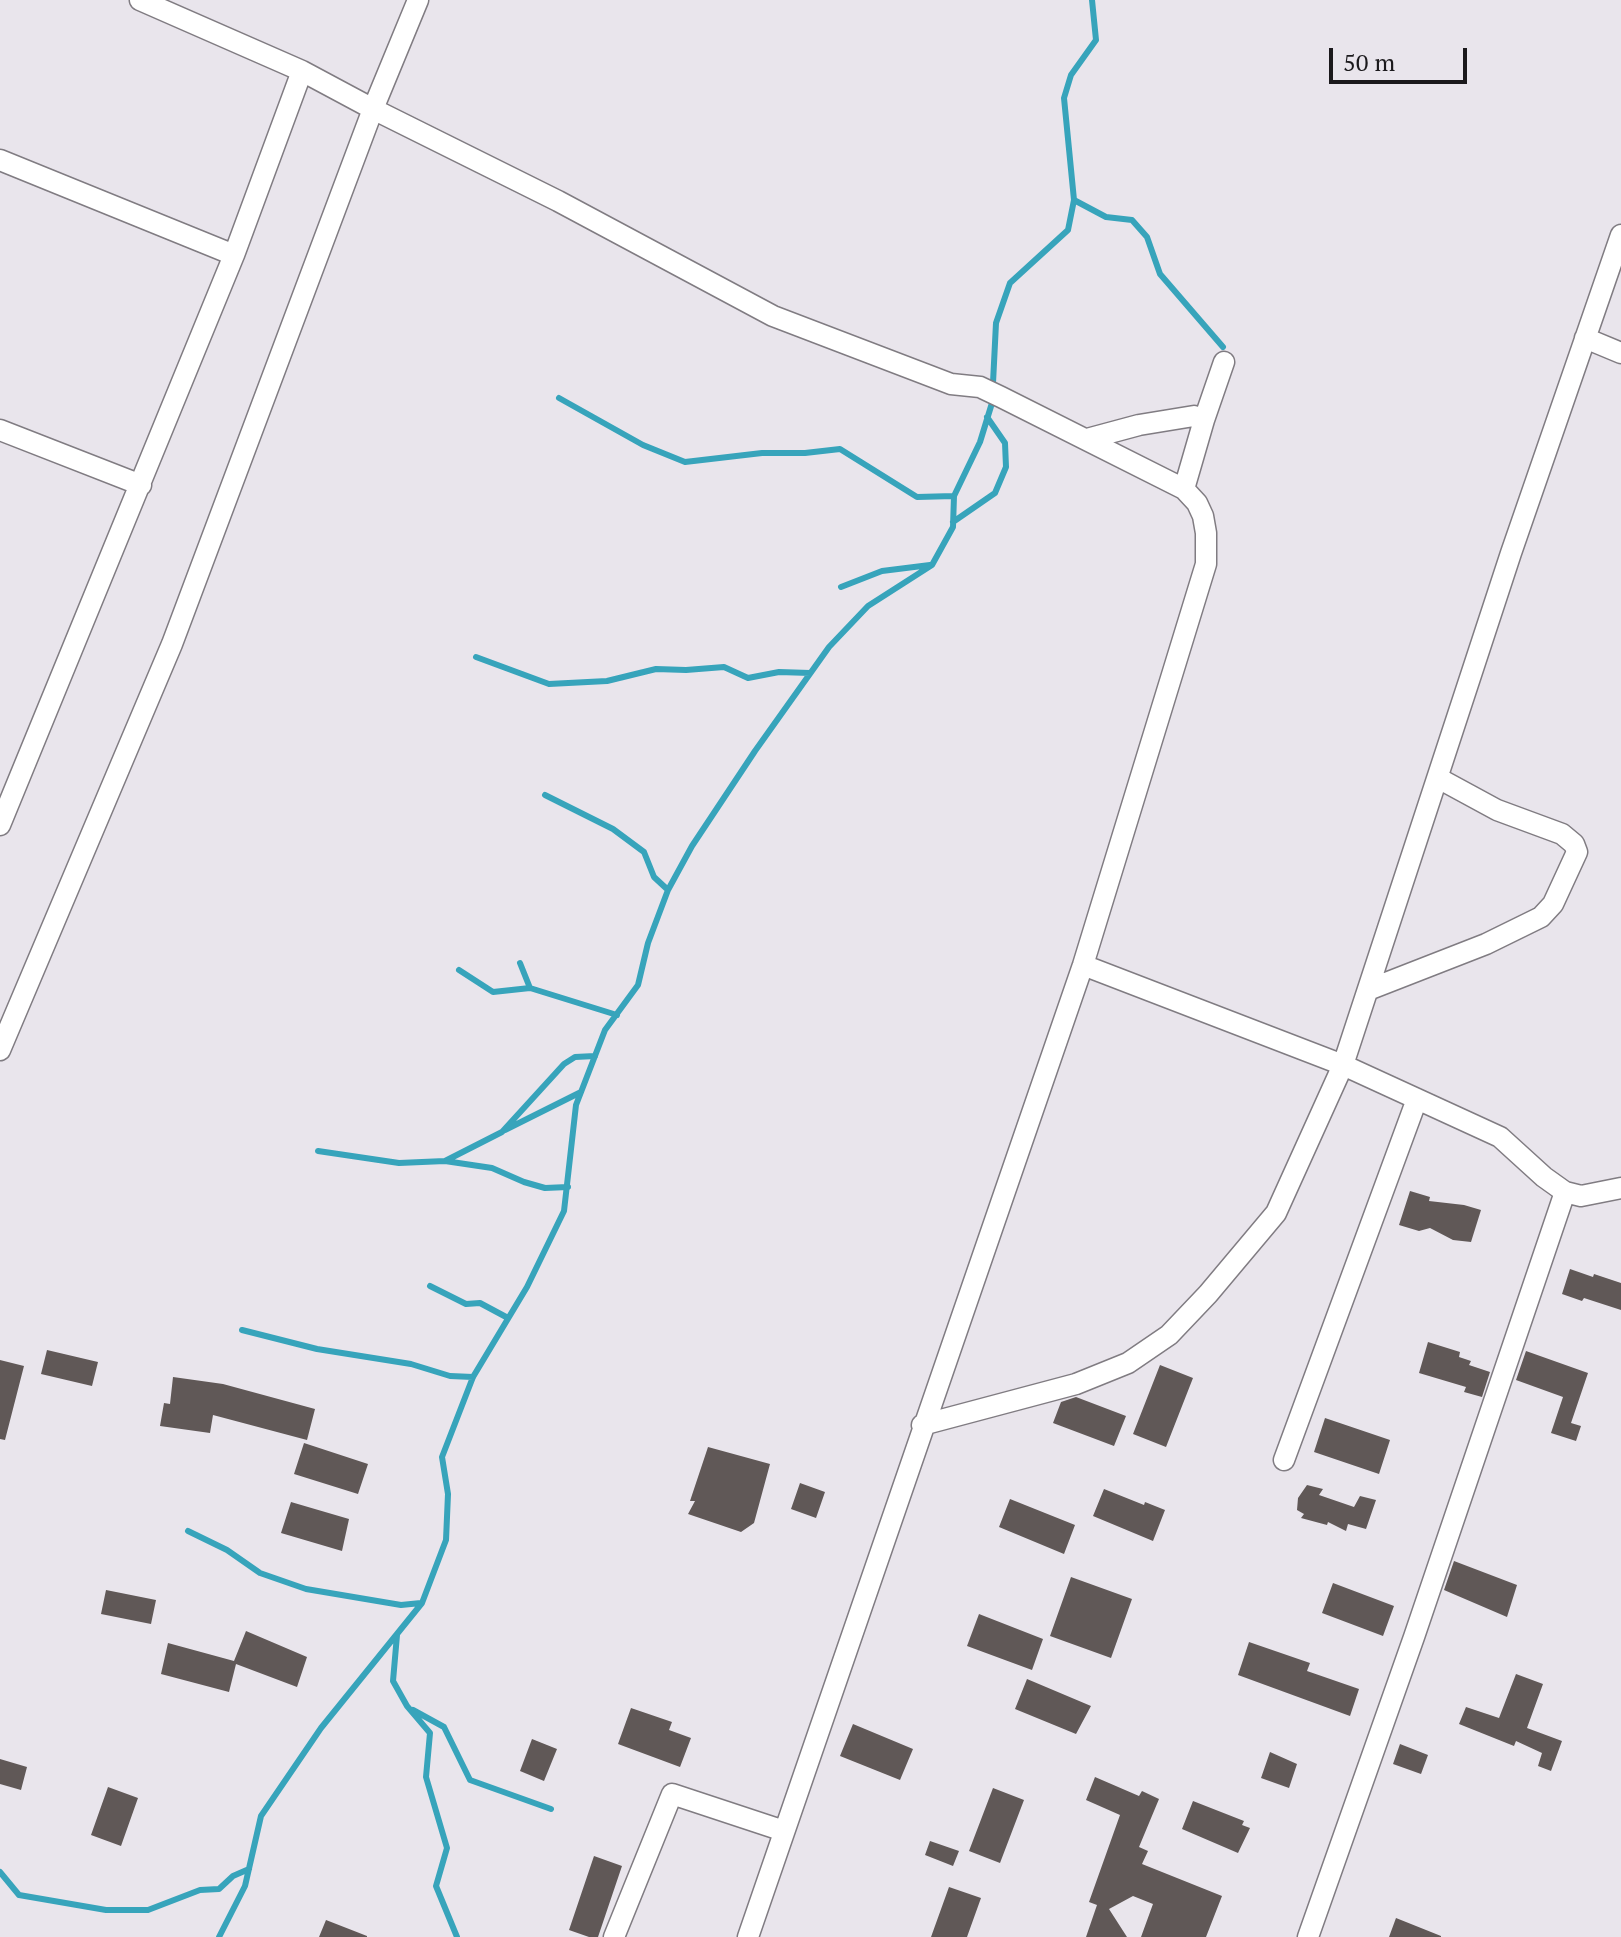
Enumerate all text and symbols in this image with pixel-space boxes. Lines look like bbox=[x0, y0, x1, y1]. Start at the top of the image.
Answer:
scale bar bbox=[1333, 32, 1471, 82]
text: 50 m bbox=[1343, 46, 1395, 78]

